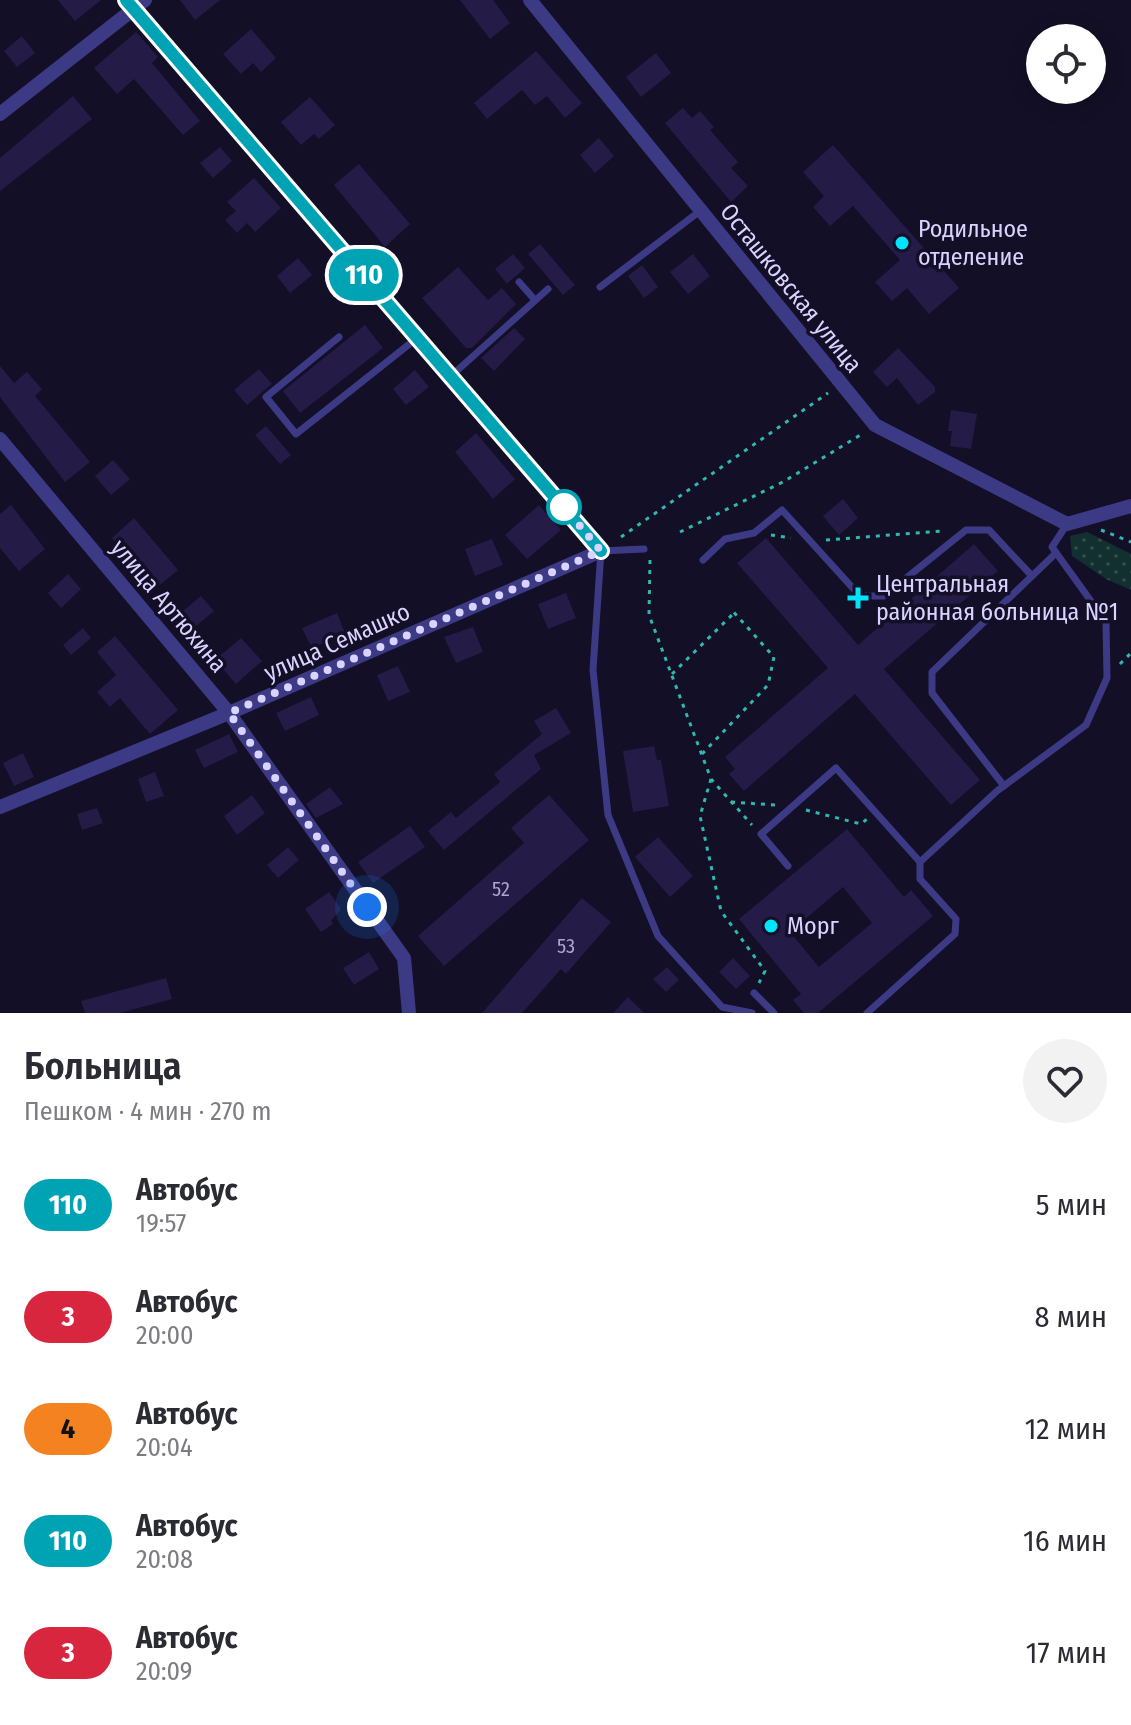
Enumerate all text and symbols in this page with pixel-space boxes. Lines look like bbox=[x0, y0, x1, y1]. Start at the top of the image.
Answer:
map controls bbox=[1026, 24, 1106, 104]
button: locate bbox=[1026, 24, 1106, 104]
street label: Осташковская улица bbox=[714, 198, 868, 378]
place label: Родильное отделение bbox=[918, 215, 1028, 271]
marker: Родильное отделение bbox=[893, 234, 911, 252]
line badge: 110 bbox=[318, 249, 410, 301]
text: 110 bbox=[345, 258, 383, 291]
unlabelled marker bbox=[547, 490, 581, 524]
street label: улица Артюхина bbox=[105, 534, 233, 678]
place label: Центральная районная больница №1 bbox=[876, 570, 1118, 626]
marker: Центральная районная больница №1 bbox=[847, 587, 869, 609]
street label: улица Семашко bbox=[260, 597, 414, 687]
house number: 52 bbox=[492, 877, 510, 901]
your location bbox=[347, 887, 387, 927]
place label: Морг bbox=[787, 912, 839, 940]
marker: Морг bbox=[762, 917, 780, 935]
house number: 53 bbox=[557, 934, 575, 958]
button: heart bbox=[1023, 1039, 1107, 1123]
text: Больница bbox=[24, 1043, 182, 1089]
text: Пешком · 4 мин · 270 m bbox=[24, 1096, 272, 1127]
text: Автобус bbox=[136, 1172, 238, 1208]
text: 5 мин bbox=[1036, 1187, 1107, 1223]
text: 110 bbox=[49, 1188, 87, 1221]
text: 19:57 bbox=[136, 1208, 186, 1239]
text: Автобус bbox=[136, 1284, 238, 1320]
text: 8 мин bbox=[1035, 1299, 1107, 1335]
text: 3 bbox=[61, 1300, 75, 1333]
text: 20:00 bbox=[136, 1320, 194, 1351]
text: Автобус bbox=[136, 1396, 238, 1432]
text: 12 мин bbox=[1025, 1411, 1107, 1447]
text: 4 bbox=[61, 1412, 75, 1445]
text: 20:04 bbox=[136, 1432, 193, 1463]
text: Автобус bbox=[136, 1508, 238, 1544]
text: 16 мин bbox=[1023, 1523, 1107, 1559]
text: 110 bbox=[49, 1524, 87, 1557]
text: 20:08 bbox=[136, 1544, 193, 1575]
text: Автобус bbox=[136, 1620, 238, 1656]
text: 17 мин bbox=[1026, 1635, 1107, 1671]
text: 3 bbox=[61, 1636, 75, 1669]
text: 20:09 bbox=[136, 1656, 193, 1687]

